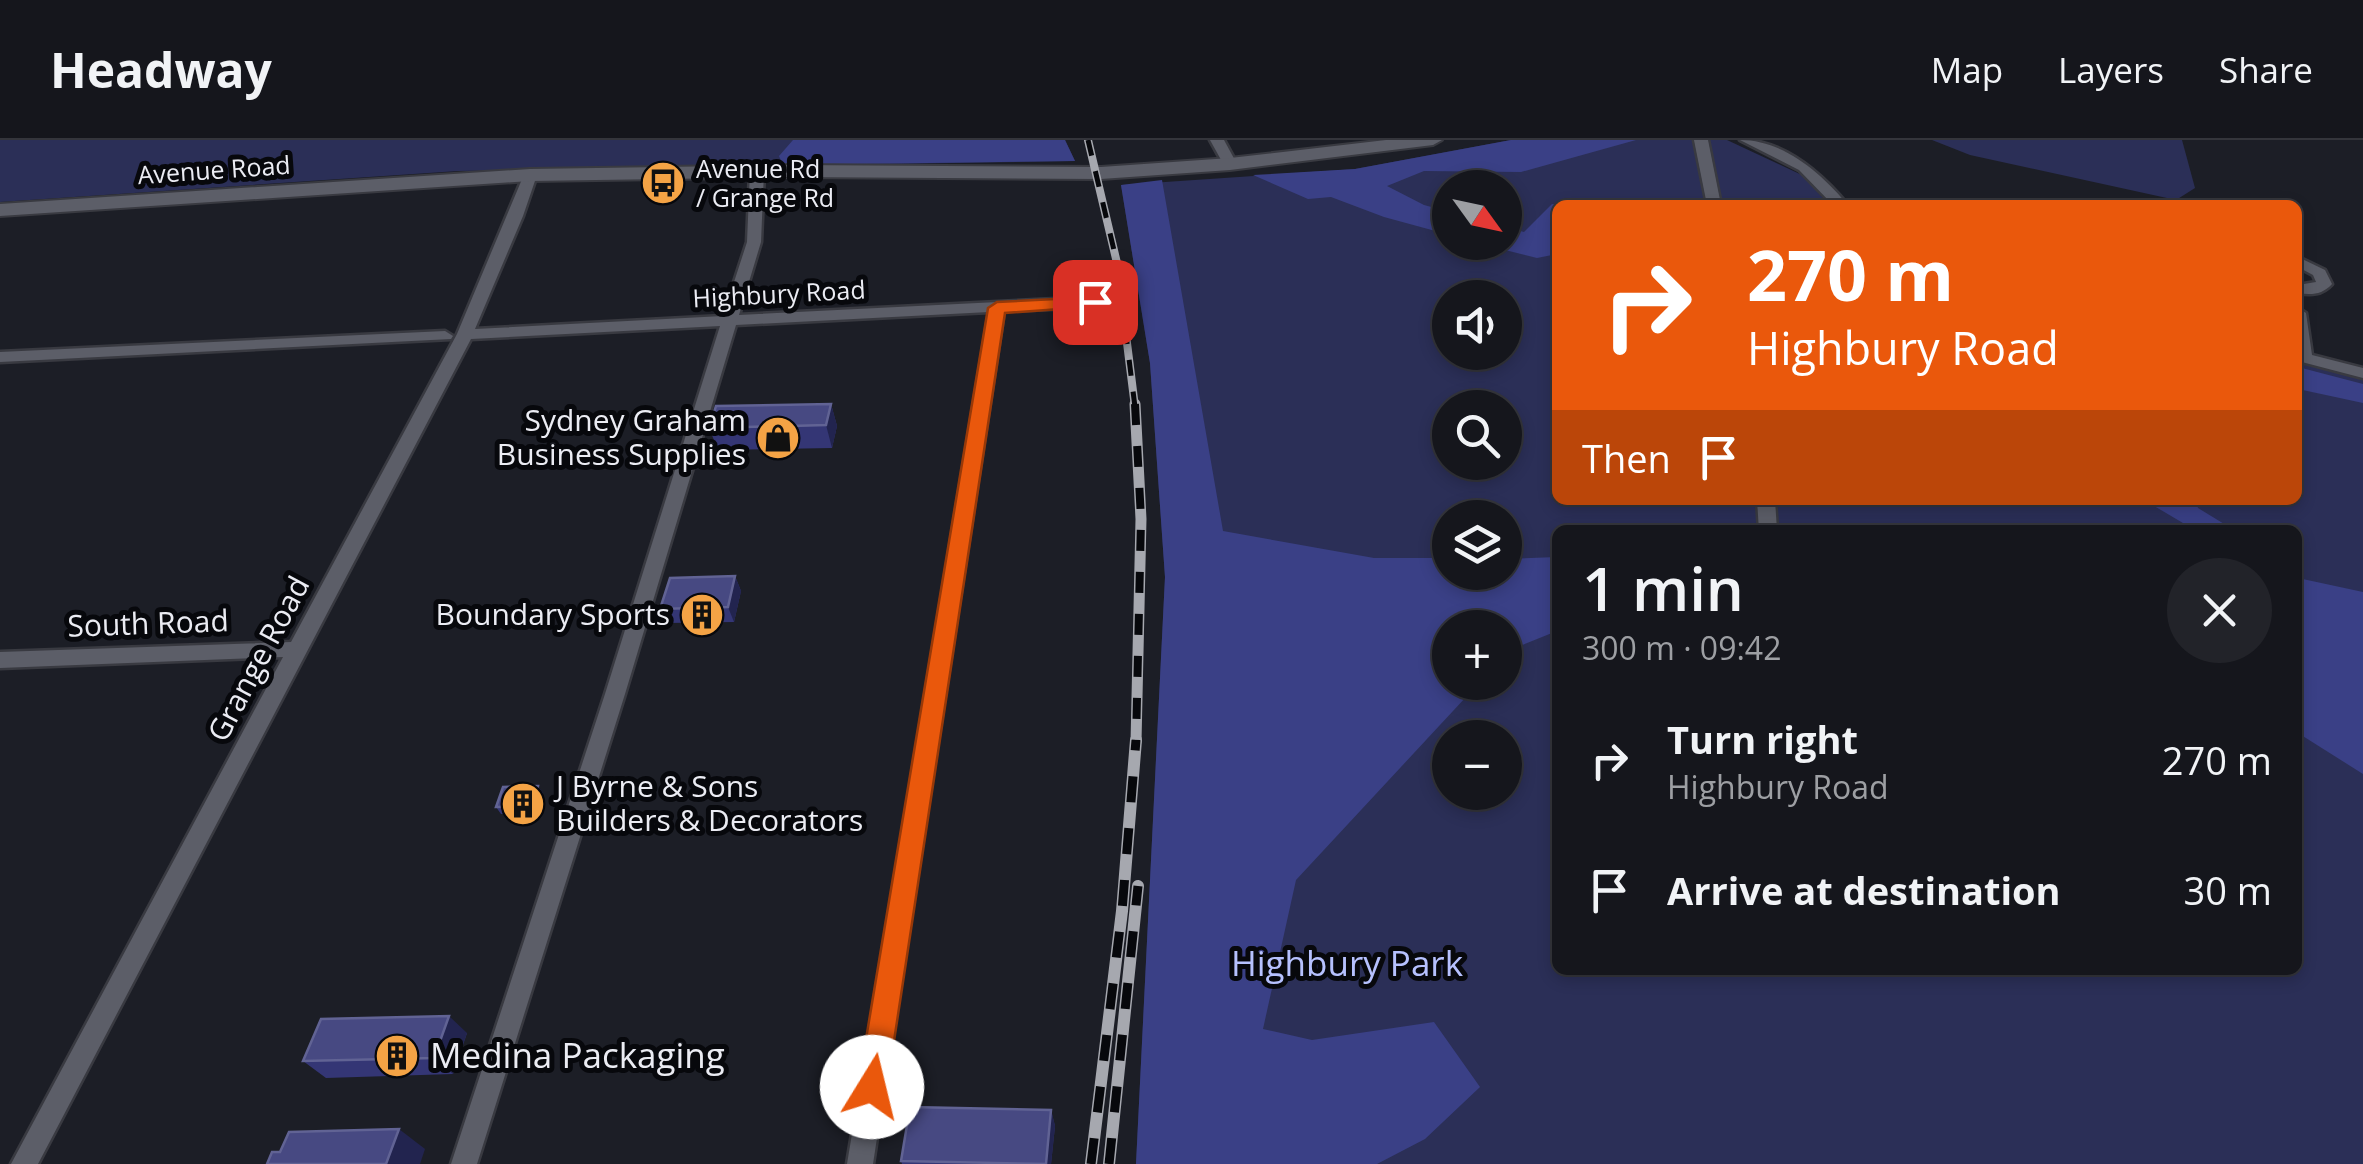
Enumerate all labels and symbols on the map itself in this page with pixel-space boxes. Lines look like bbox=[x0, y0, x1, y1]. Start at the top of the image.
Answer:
street label: Avenue Road bbox=[136, 147, 292, 191]
place label: Avenue Rd / Grange Rd bbox=[696, 151, 834, 214]
bus stop icon: Avenue Rd / Grange Rd bbox=[640, 160, 686, 206]
north arrow bbox=[1432, 170, 1522, 260]
pin bbox=[1053, 260, 1138, 345]
street label: Highbury Road bbox=[692, 271, 866, 315]
place label: Sydney Graham Business Supplies bbox=[497, 399, 746, 474]
shop icon: Sydney Graham Business Supplies bbox=[755, 415, 801, 461]
street label: Grange Road bbox=[197, 568, 318, 748]
building icon: Boundary Sports bbox=[679, 592, 725, 638]
place label: Boundary Sports bbox=[436, 593, 670, 634]
street label: South Road bbox=[67, 599, 229, 646]
place label: J Byrne & Sons Builders & Decorators bbox=[553, 765, 863, 840]
building icon: J Byrne & Sons Builders & Decorators bbox=[500, 781, 546, 827]
park label: Highbury Park bbox=[1231, 939, 1464, 986]
place label: Medina Packaging bbox=[430, 1031, 725, 1078]
building icon: Medina Packaging bbox=[374, 1033, 420, 1079]
position arrow bbox=[820, 1035, 924, 1139]

